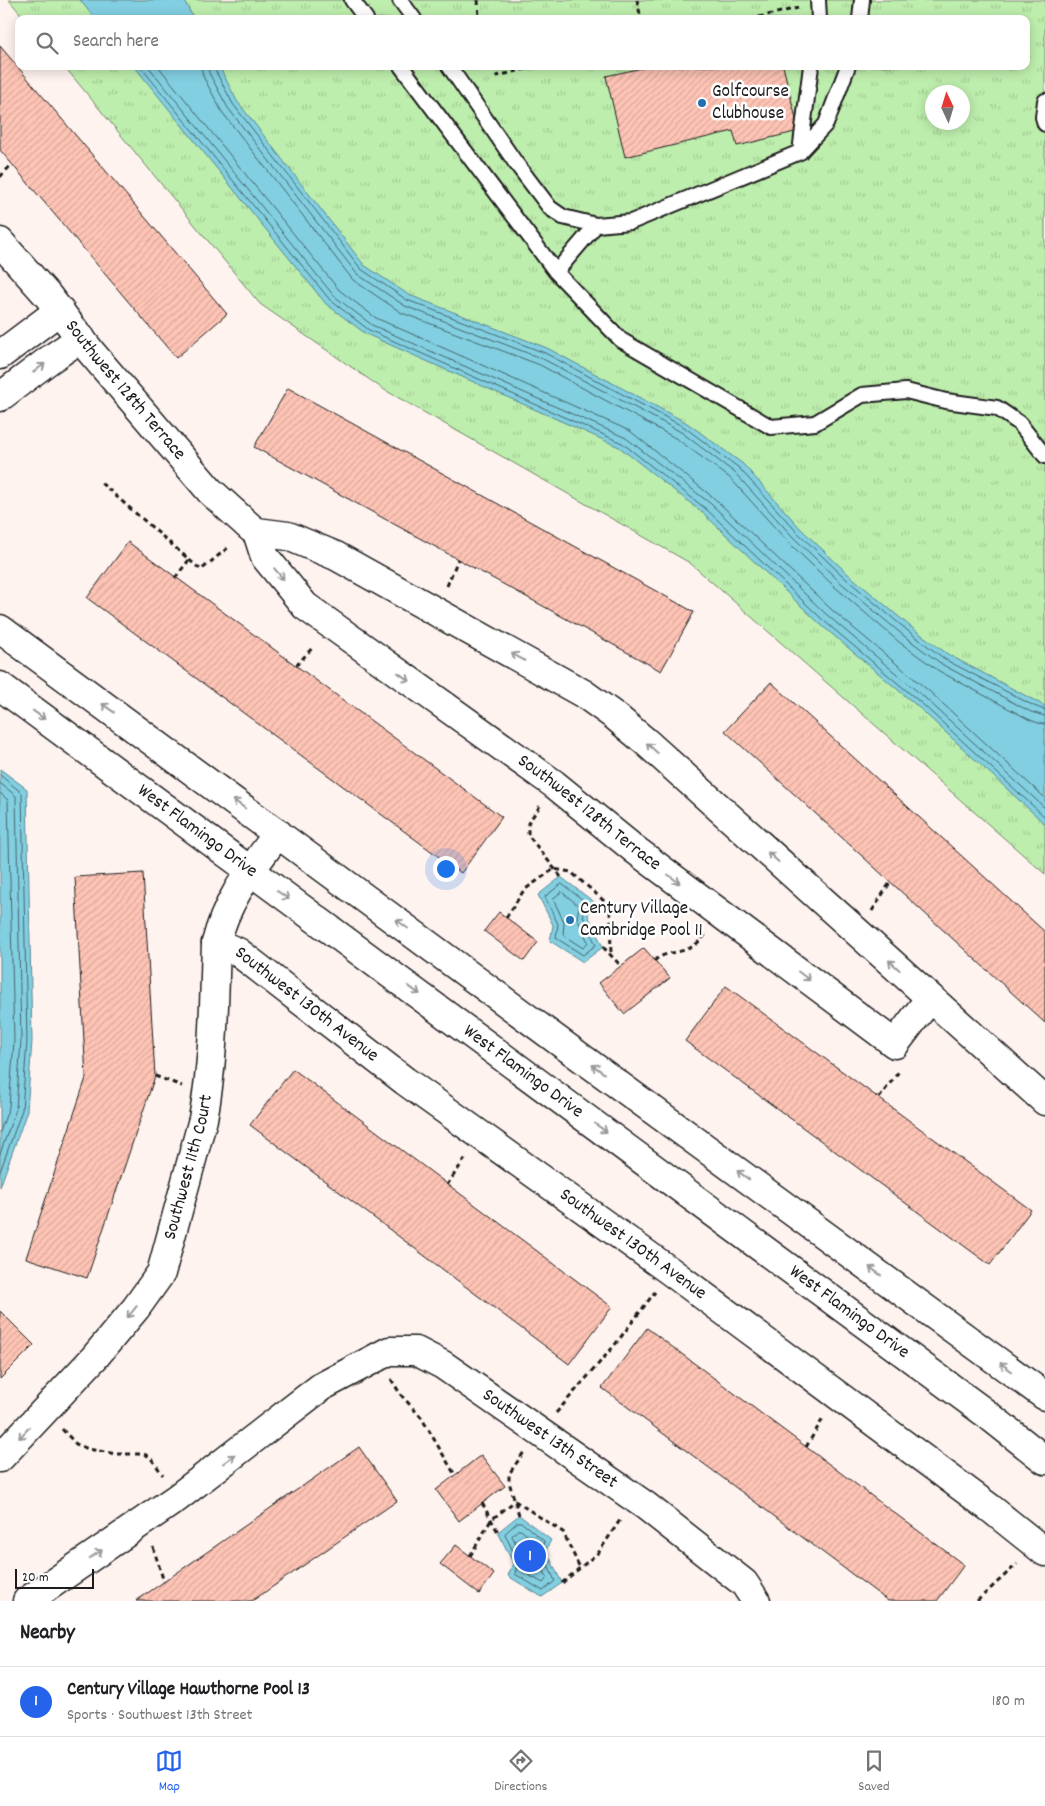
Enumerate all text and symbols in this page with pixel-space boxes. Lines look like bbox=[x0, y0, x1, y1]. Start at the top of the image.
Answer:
search box bbox=[15, 15, 1030, 70]
icon: search bbox=[33, 29, 61, 57]
text: Search here bbox=[73, 29, 159, 56]
place label: Golfcourse Clubhouse bbox=[712, 79, 789, 128]
north arrow bbox=[925, 85, 970, 130]
marker: Golfcourse Clubhouse bbox=[696, 97, 708, 109]
street label: Southwest 128th Terrace bbox=[58, 315, 192, 466]
one-way arrow bbox=[32, 362, 45, 373]
one-way arrow bbox=[273, 567, 284, 580]
one-way arrow bbox=[511, 652, 526, 662]
one-way arrow bbox=[397, 671, 410, 682]
one-way arrow bbox=[101, 703, 115, 713]
one-way arrow bbox=[32, 710, 46, 720]
one-way arrow bbox=[646, 742, 659, 754]
street label: Southwest 128th Terrace bbox=[512, 748, 666, 878]
street label: West Flamingo Drive bbox=[131, 778, 263, 885]
one-way arrow bbox=[232, 799, 246, 809]
one-way arrow bbox=[767, 851, 780, 862]
your location bbox=[433, 856, 459, 882]
one-way arrow bbox=[667, 873, 680, 884]
one-way arrow bbox=[275, 890, 289, 900]
place label: Century Village Cambridge Pool 11 bbox=[580, 896, 703, 945]
marker: Century Village Cambridge Pool 11 bbox=[564, 914, 576, 926]
one-way arrow bbox=[395, 919, 409, 929]
street label: Southwest 130th Avenue bbox=[228, 940, 384, 1069]
one-way arrow bbox=[887, 959, 900, 971]
one-way arrow bbox=[797, 971, 811, 981]
one-way arrow bbox=[407, 985, 421, 995]
street label: West Flamingo Drive bbox=[457, 1018, 589, 1125]
one-way arrow bbox=[591, 1064, 605, 1074]
street label: Southwest 11th Court bbox=[157, 1093, 220, 1243]
one-way arrow bbox=[594, 1123, 607, 1134]
one-way arrow bbox=[737, 1170, 751, 1180]
street label: Southwest 130th Avenue bbox=[553, 1182, 712, 1307]
street label: West Flamingo Drive bbox=[783, 1259, 915, 1366]
one-way arrow bbox=[868, 1266, 882, 1276]
one-way arrow bbox=[127, 1305, 138, 1318]
one-way arrow bbox=[999, 1362, 1013, 1372]
street label: Southwest 13th Street bbox=[476, 1382, 623, 1496]
one-way arrow bbox=[18, 1426, 30, 1439]
one-way arrow bbox=[222, 1454, 235, 1465]
pin: 1 bbox=[514, 1537, 546, 1575]
one-way arrow bbox=[89, 1549, 103, 1559]
scale bar bbox=[15, 1566, 94, 1589]
text: 20 m bbox=[22, 1568, 49, 1588]
text: Nearby bbox=[20, 1619, 75, 1649]
text: Century Village Hawthorne Pool 13 bbox=[67, 1677, 310, 1704]
text: 1 bbox=[34, 1690, 38, 1713]
text: 180 m bbox=[992, 1690, 1025, 1713]
text: Sports · Southwest 13th Street bbox=[67, 1704, 252, 1727]
tab: Map bbox=[155, 1747, 183, 1797]
tab: Directions bbox=[494, 1747, 547, 1797]
tab: Saved bbox=[858, 1747, 890, 1797]

